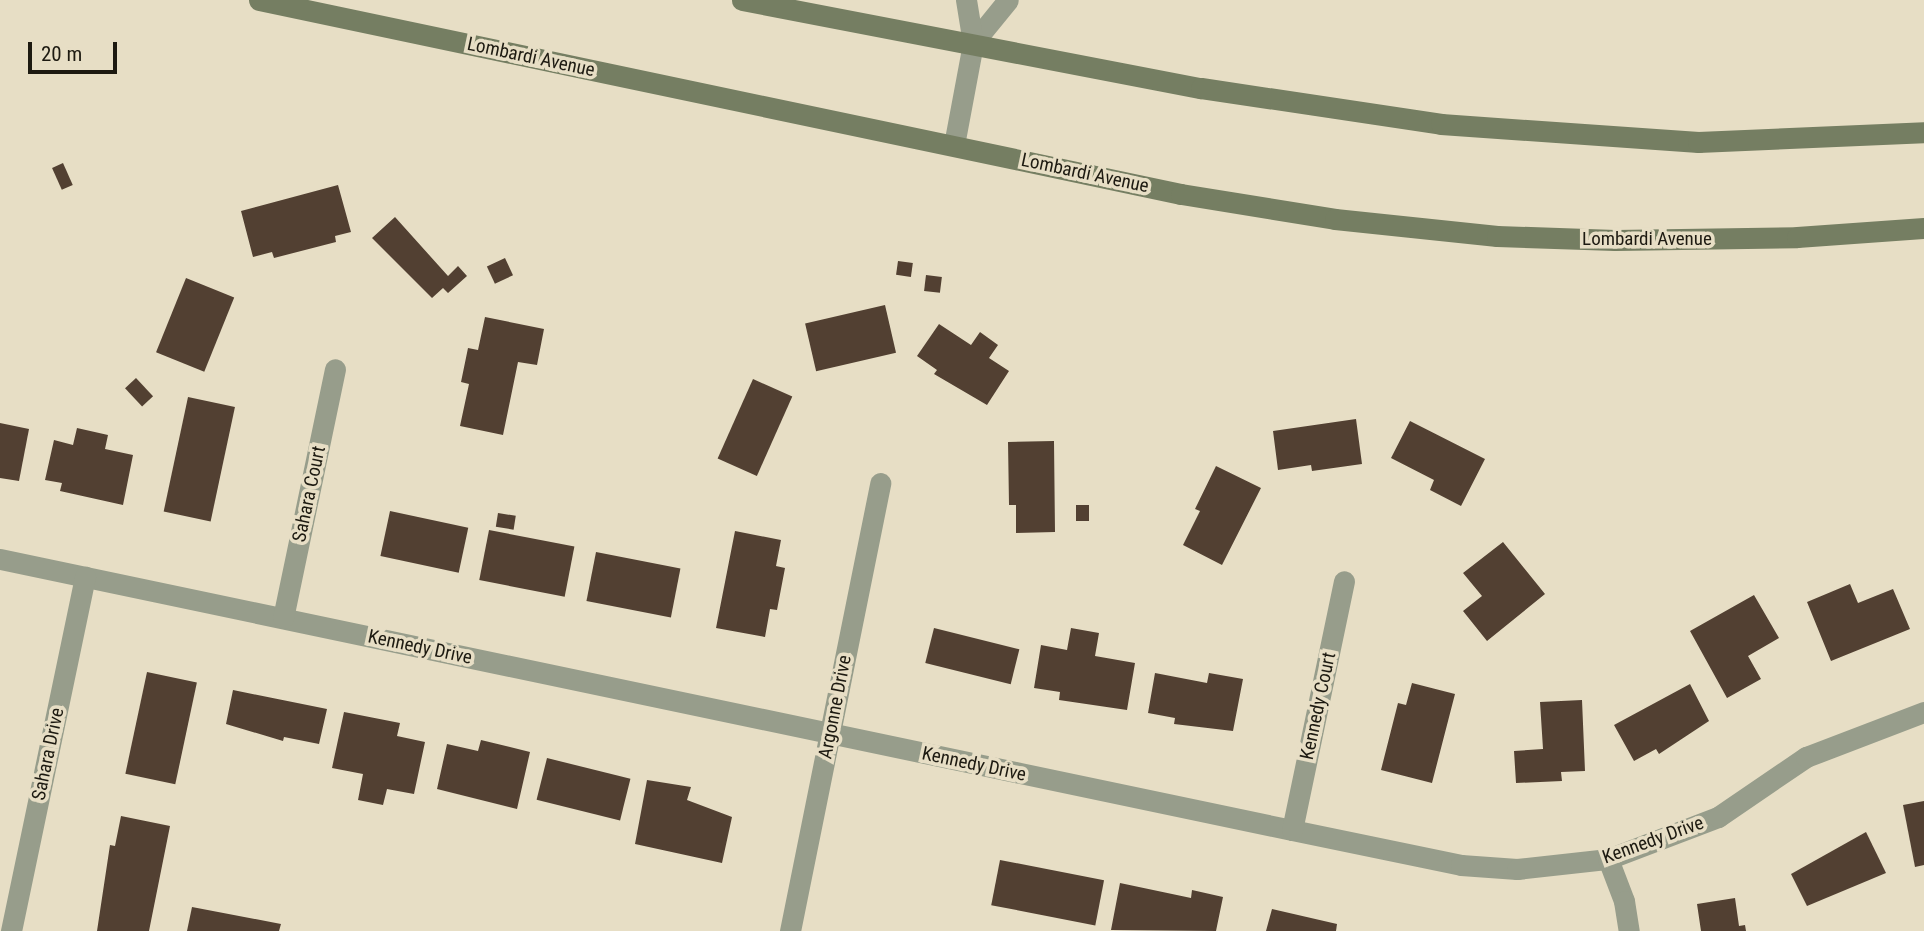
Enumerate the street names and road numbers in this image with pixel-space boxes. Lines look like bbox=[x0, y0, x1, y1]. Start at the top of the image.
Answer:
street label: Lombardi Avenue bbox=[465, 32, 597, 82]
street label: Lombardi Avenue bbox=[1019, 148, 1151, 198]
street label: Lombardi Avenue bbox=[1582, 228, 1712, 250]
street label: Sahara Court bbox=[288, 444, 330, 544]
street label: Kennedy Drive bbox=[366, 625, 474, 669]
street label: Kennedy Court bbox=[1295, 650, 1341, 762]
street label: Argonne Drive bbox=[814, 653, 856, 761]
street label: Sahara Drive bbox=[27, 706, 69, 802]
street label: Kennedy Drive bbox=[920, 742, 1028, 786]
street label: Kennedy Drive bbox=[1599, 811, 1707, 869]

